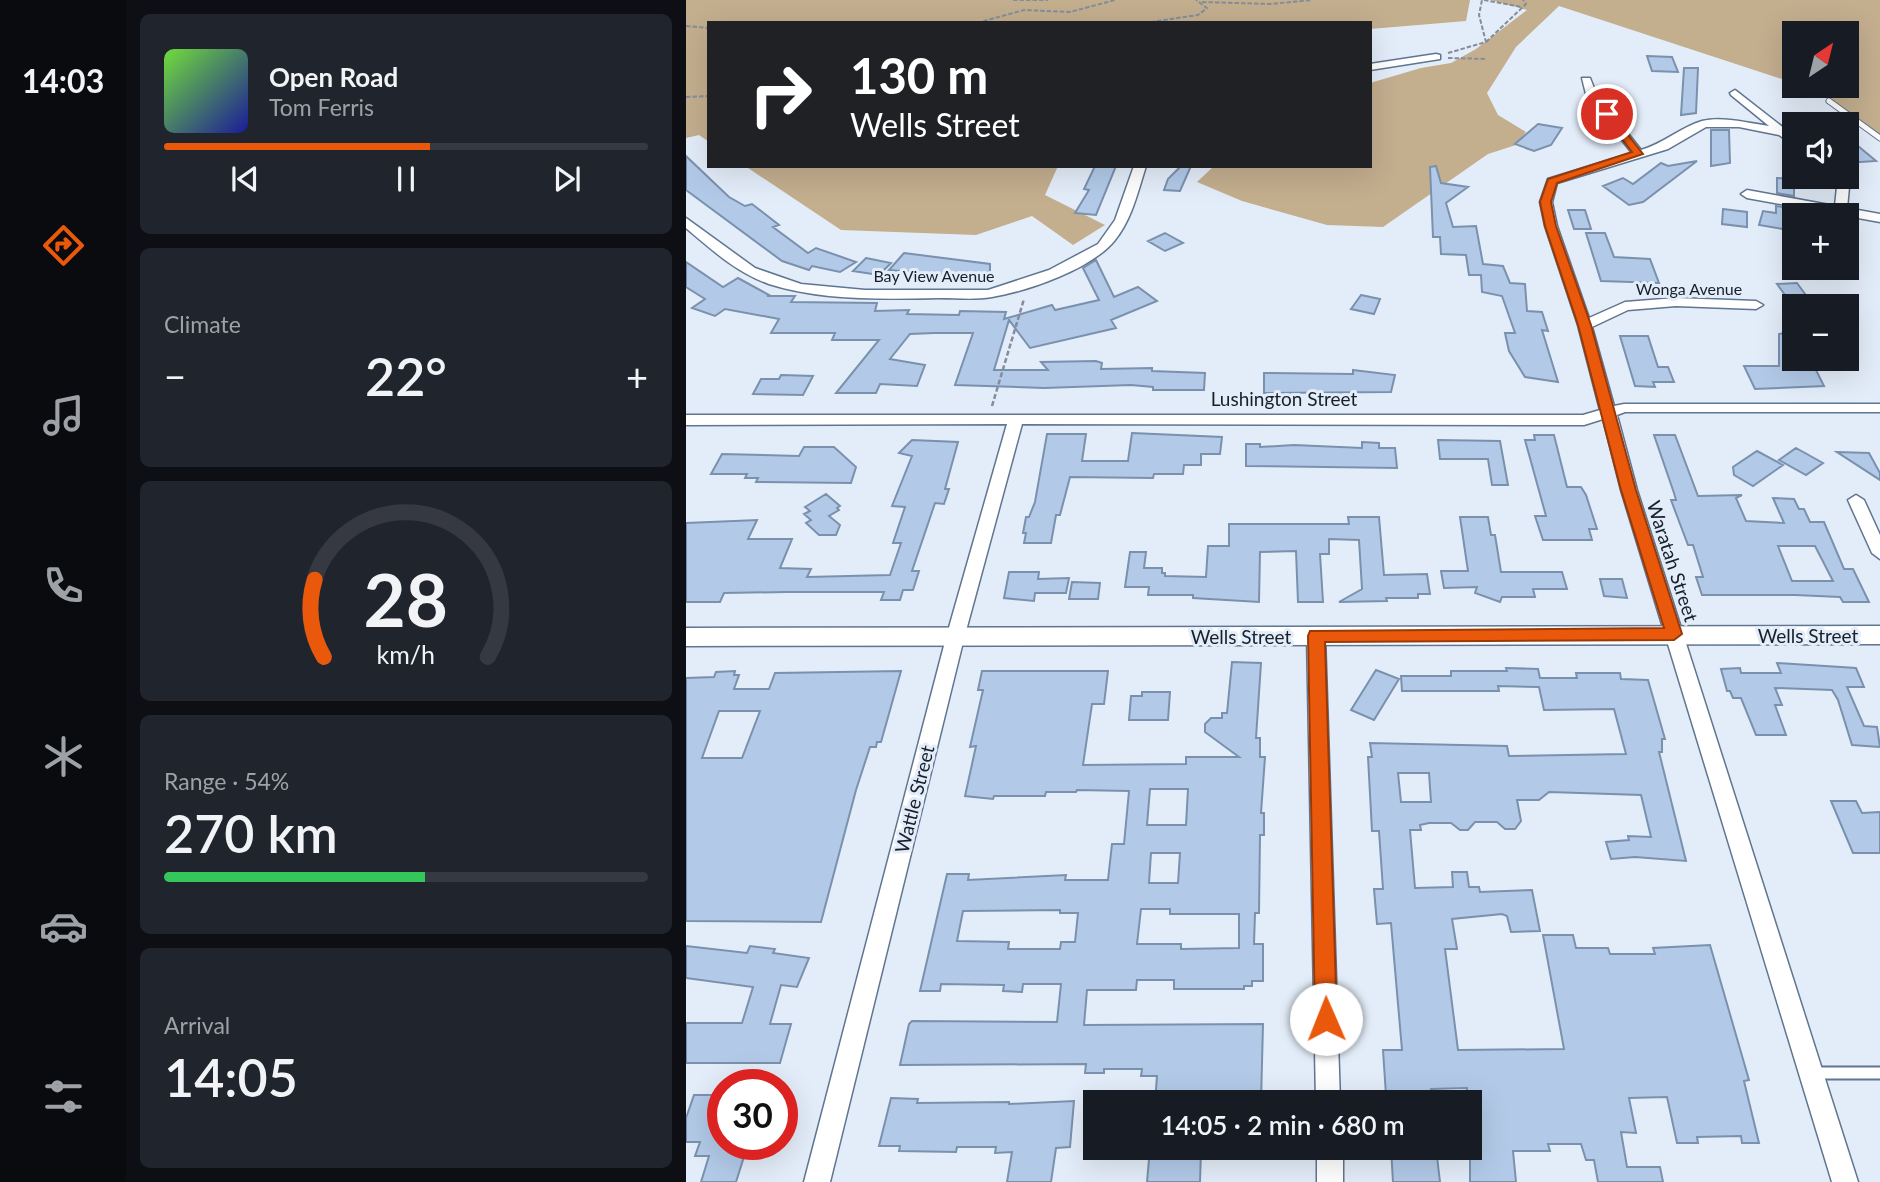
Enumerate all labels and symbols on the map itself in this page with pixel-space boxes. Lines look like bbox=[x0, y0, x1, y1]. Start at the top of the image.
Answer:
north arrow bbox=[1782, 21, 1858, 98]
pin bbox=[1577, 84, 1637, 144]
street label: Bay View Avenue bbox=[873, 266, 995, 285]
street label: Wonga Avenue bbox=[1636, 279, 1742, 298]
street label: Lushington Street bbox=[1211, 387, 1358, 410]
street label: Waratah Street bbox=[1643, 498, 1703, 625]
street label: Wells Street bbox=[1758, 624, 1859, 647]
street label: Wells Street bbox=[1191, 625, 1292, 648]
street label: Wattle Street bbox=[889, 743, 939, 855]
position arrow bbox=[1289, 982, 1363, 1056]
speed limit sign: 30 bbox=[707, 1069, 798, 1160]

